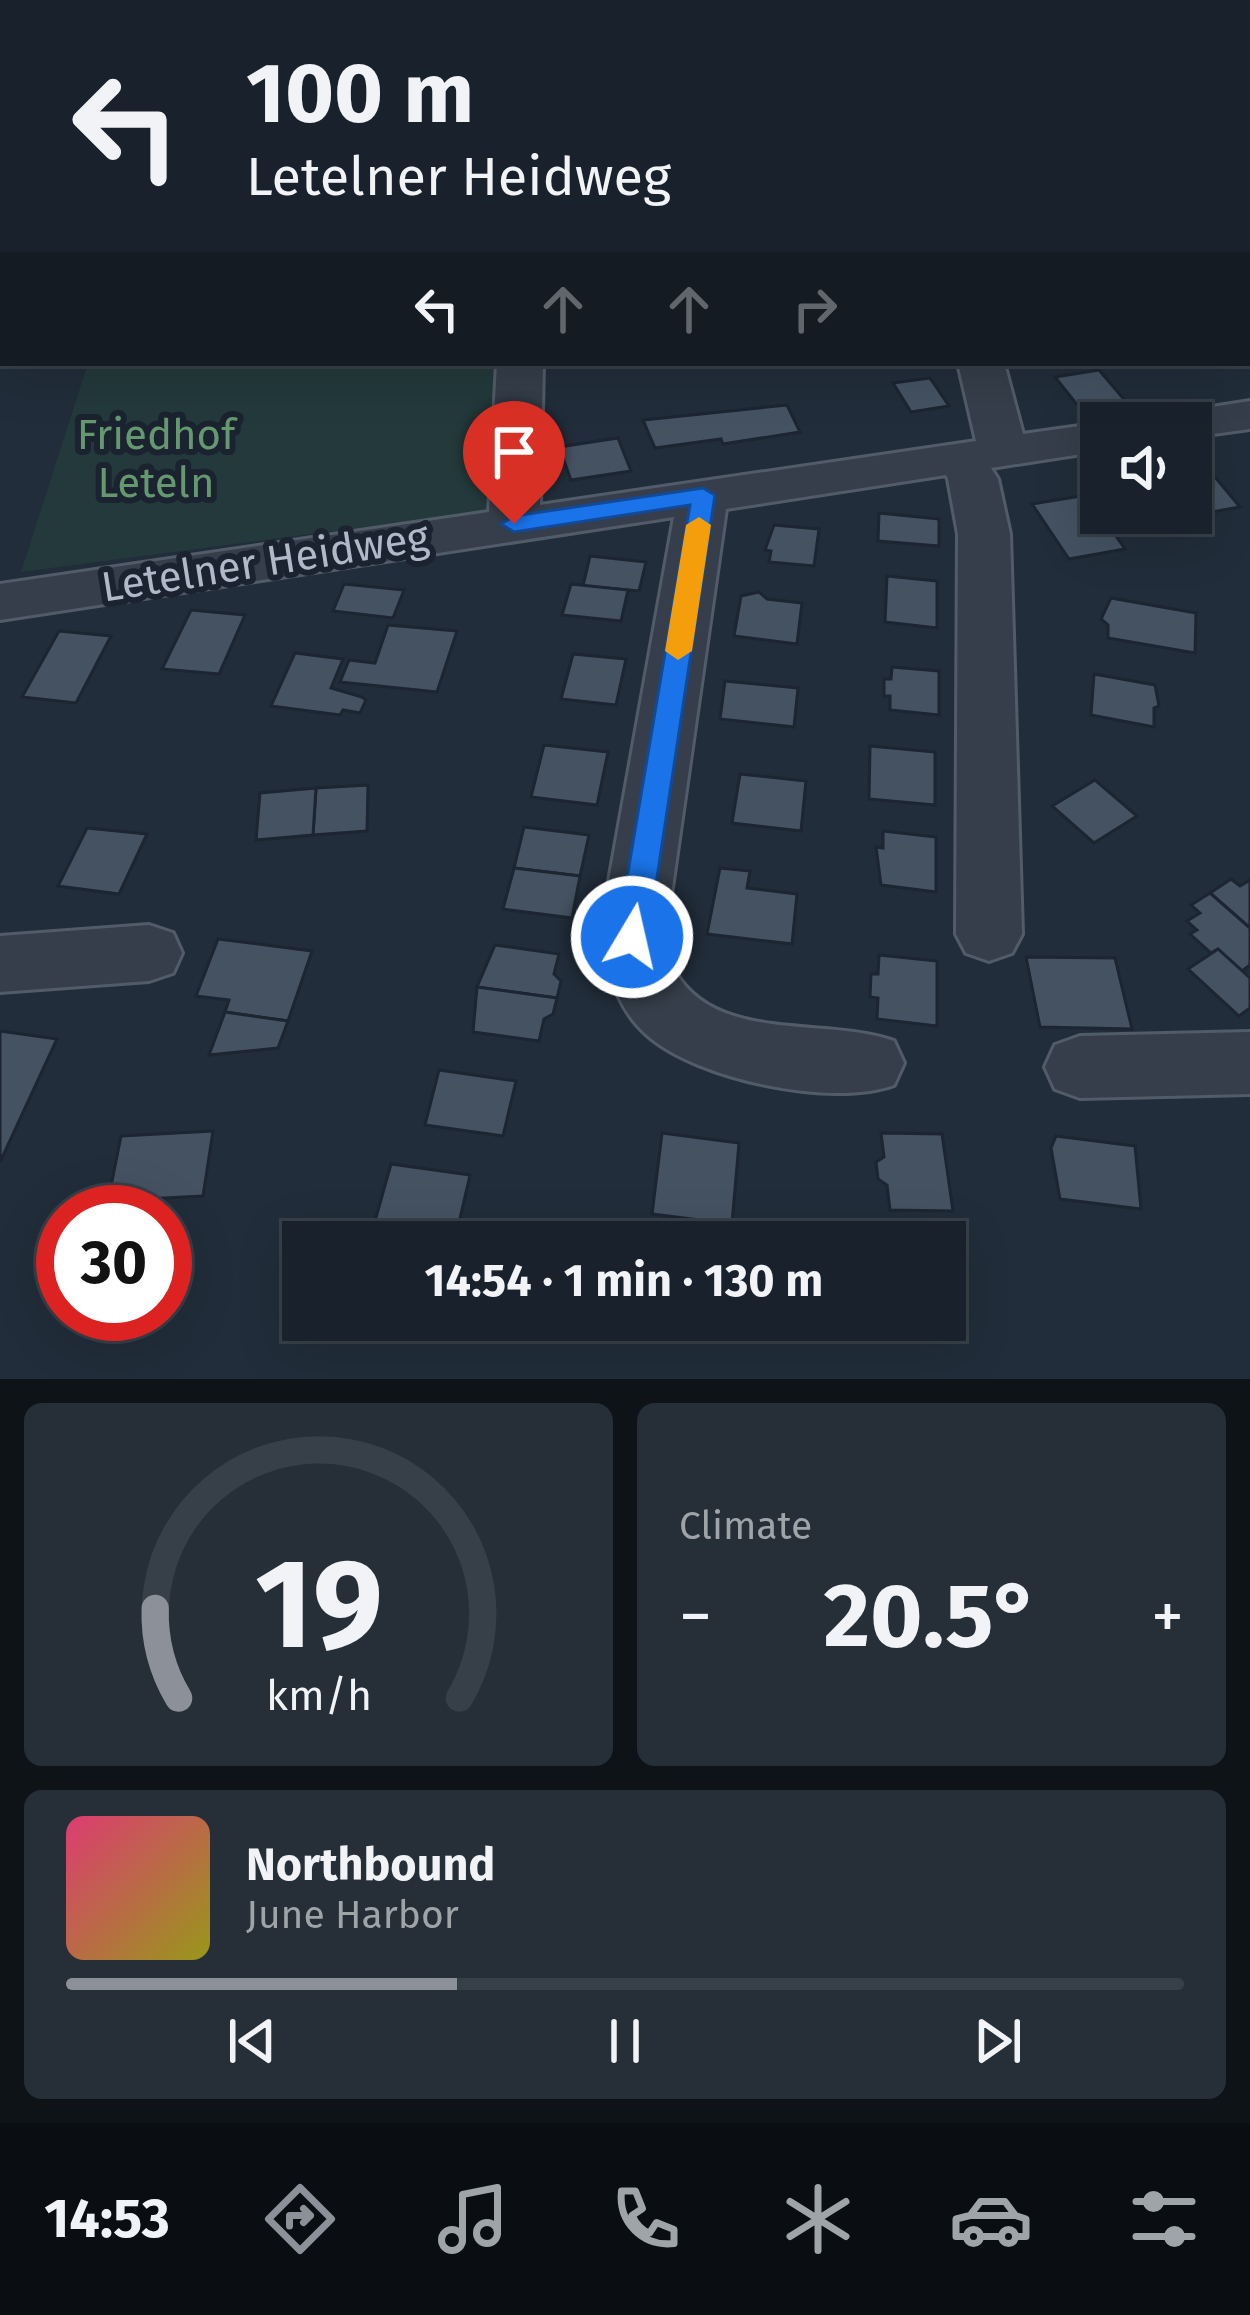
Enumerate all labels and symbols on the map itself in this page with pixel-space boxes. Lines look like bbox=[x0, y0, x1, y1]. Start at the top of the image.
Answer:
pin bbox=[463, 401, 565, 524]
park label: Friedhof Leteln bbox=[77, 410, 238, 508]
street label: Letelner Heidweg bbox=[98, 511, 432, 613]
position arrow bbox=[569, 874, 695, 1000]
speed limit sign: 30 bbox=[36, 1185, 192, 1341]

